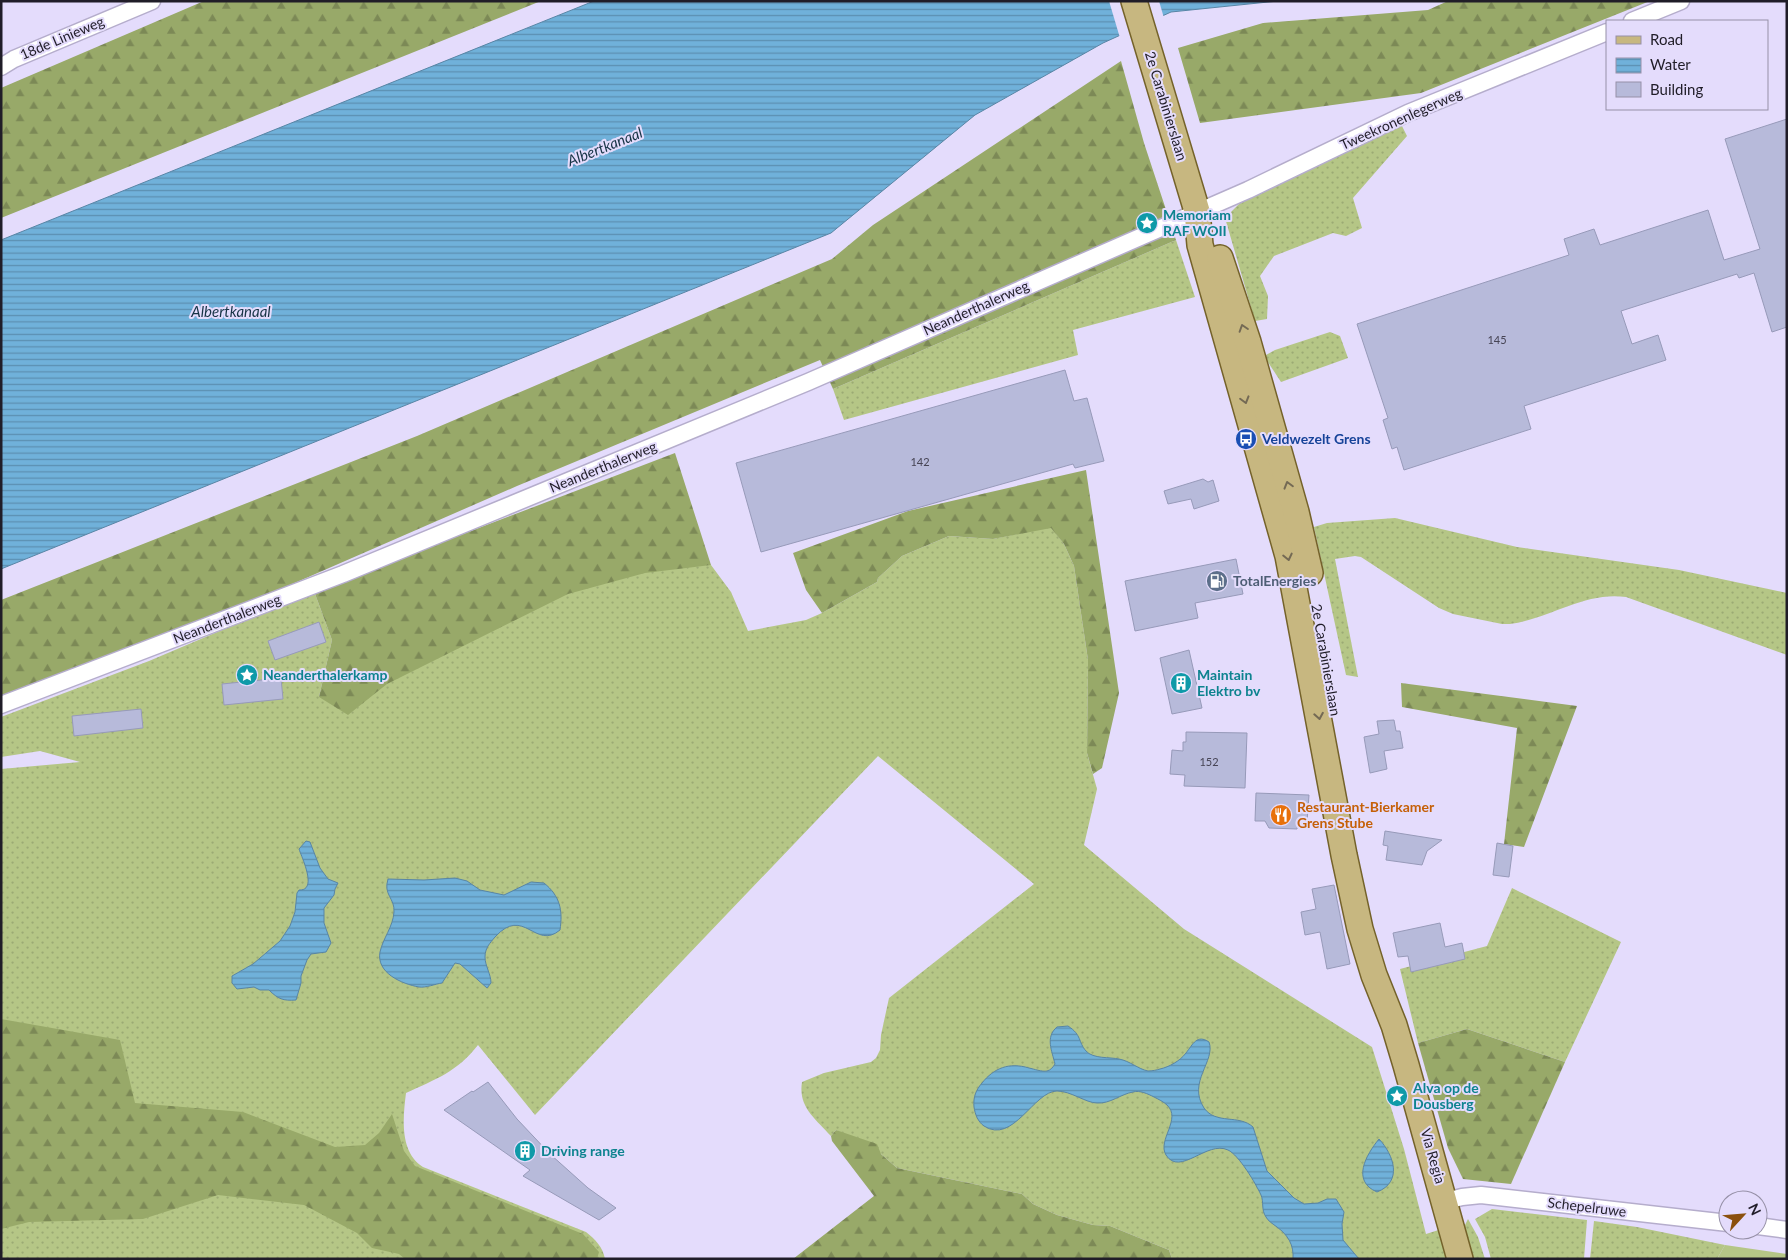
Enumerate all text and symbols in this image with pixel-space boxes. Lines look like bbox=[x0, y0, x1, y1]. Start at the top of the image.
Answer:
street label: 18de Linieweg bbox=[17, 12, 106, 63]
legend bbox=[1606, 20, 1768, 110]
text: Road bbox=[1650, 30, 1683, 48]
street label: 2e Carabinierslaan bbox=[1142, 49, 1191, 162]
text: Water bbox=[1650, 55, 1691, 73]
text: Building bbox=[1650, 80, 1703, 98]
street label: Tweekronenlegerweg bbox=[1337, 84, 1464, 153]
water label: Albertkanaal bbox=[563, 123, 645, 170]
place label: Memoriam RAF WOII bbox=[1163, 206, 1231, 239]
place icon: Memoriam RAF WOII bbox=[1135, 211, 1159, 235]
street label: Neanderthalerweg bbox=[920, 277, 1031, 339]
water label: Albertkanaal bbox=[190, 302, 271, 320]
one-way arrow bbox=[1239, 325, 1249, 333]
house number: 145 bbox=[1487, 333, 1507, 346]
one-way arrow bbox=[1239, 395, 1249, 403]
bus stop icon: Veldwezelt Grens bbox=[1234, 427, 1258, 451]
place label: Veldwezelt Grens bbox=[1261, 430, 1371, 447]
street label: Neanderthalerweg bbox=[547, 437, 659, 496]
house number: 142 bbox=[910, 455, 930, 468]
one-way arrow bbox=[1283, 480, 1294, 489]
one-way arrow bbox=[1282, 552, 1293, 561]
fuel station icon: TotalEnergies bbox=[1205, 569, 1229, 593]
place label: TotalEnergies bbox=[1233, 572, 1316, 589]
street label: Neanderthalerweg bbox=[171, 590, 283, 647]
street label: 2e Carabinierslaan bbox=[1308, 603, 1345, 717]
place icon: Neanderthalerkamp bbox=[235, 663, 259, 687]
place label: Neanderthalerkamp bbox=[263, 666, 387, 683]
place label: Maintain Elektro bv bbox=[1197, 666, 1261, 699]
building icon: Maintain Elektro bv bbox=[1169, 671, 1193, 695]
one-way arrow bbox=[1313, 712, 1324, 720]
house number: 152 bbox=[1199, 755, 1219, 768]
place label: Restaurant-Bierkamer Grens Stube bbox=[1297, 798, 1435, 831]
restaurant icon: Restaurant-Bierkamer Grens Stube bbox=[1269, 803, 1293, 827]
place label: Alva op de Dousberg bbox=[1412, 1079, 1479, 1112]
place icon: Alva op de Dousberg bbox=[1385, 1084, 1409, 1108]
street label: Via Regia bbox=[1417, 1126, 1449, 1185]
building icon: Driving range bbox=[513, 1139, 537, 1163]
place label: Driving range bbox=[541, 1142, 625, 1159]
north arrow bbox=[1718, 1190, 1768, 1240]
street label: Schepelruwe bbox=[1547, 1193, 1627, 1220]
text: N bbox=[1745, 1201, 1765, 1218]

